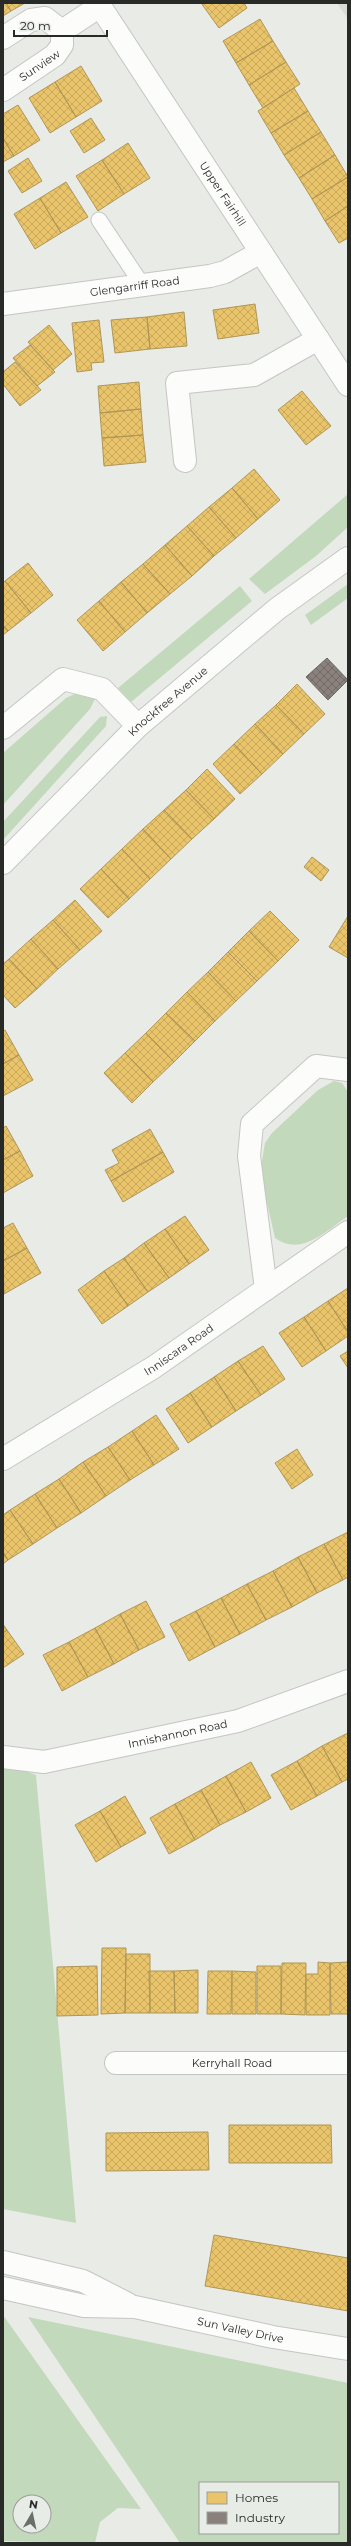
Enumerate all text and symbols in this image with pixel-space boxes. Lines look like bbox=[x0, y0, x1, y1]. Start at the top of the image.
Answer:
scale bar bbox=[14, 12, 107, 38]
text: 20 m bbox=[20, 18, 51, 33]
street label: Sunview bbox=[16, 46, 63, 84]
street label: Upper Fairhill bbox=[197, 159, 249, 229]
street label: Glengarriff Road bbox=[89, 273, 181, 299]
street label: Knockfree Avenue bbox=[125, 663, 211, 739]
street label: Inniscara Road bbox=[141, 1321, 216, 1378]
street label: Innishannon Road bbox=[127, 1716, 229, 1751]
street label: Kerryhall Road bbox=[192, 2056, 272, 2070]
street label: Sun Valley Drive bbox=[196, 2314, 285, 2346]
legend bbox=[199, 2482, 339, 2534]
text: Homes bbox=[235, 2490, 278, 2505]
north arrow bbox=[12, 2494, 52, 2534]
text: N bbox=[28, 2497, 39, 2512]
text: Industry bbox=[235, 2510, 285, 2525]

